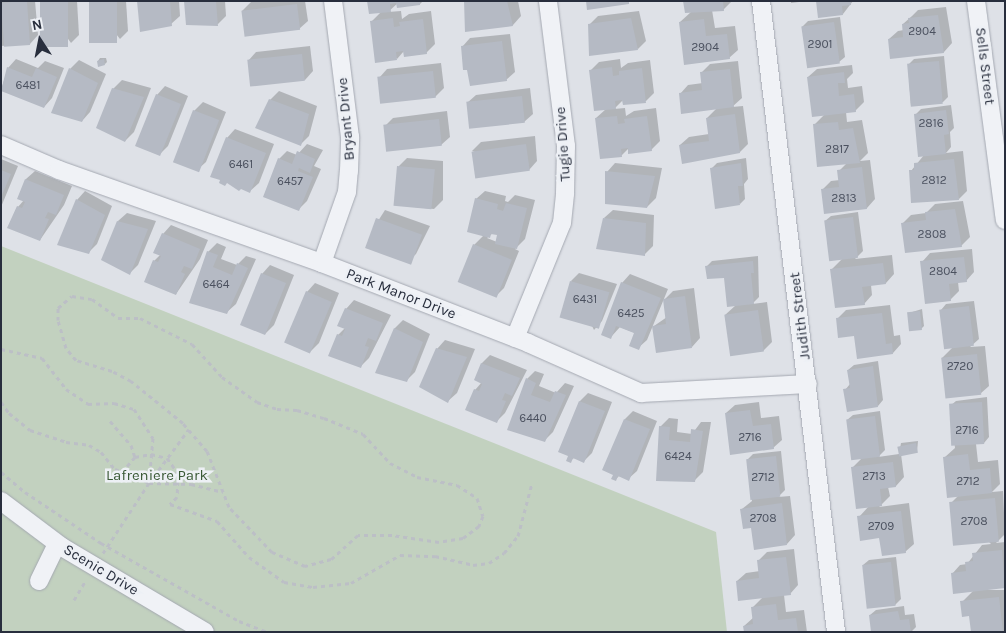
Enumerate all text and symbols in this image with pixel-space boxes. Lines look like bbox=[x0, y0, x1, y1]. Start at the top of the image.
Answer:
north arrow bbox=[15, 15, 65, 65]
text: N bbox=[30, 15, 44, 34]
house number: 2904 bbox=[908, 25, 936, 39]
street label: Sells Street bbox=[971, 26, 999, 106]
house number: 2901 bbox=[807, 38, 833, 52]
house number: 2904 bbox=[691, 41, 719, 55]
street label: Bryant Drive bbox=[333, 77, 359, 161]
house number: 6481 bbox=[16, 79, 40, 93]
street label: Tugie Drive bbox=[551, 106, 575, 182]
house number: 2816 bbox=[918, 117, 944, 131]
house number: 2817 bbox=[825, 143, 849, 157]
house number: 6461 bbox=[229, 158, 253, 172]
house number: 2812 bbox=[921, 174, 947, 188]
house number: 6457 bbox=[277, 175, 303, 189]
house number: 2813 bbox=[831, 192, 857, 206]
house number: 2808 bbox=[918, 228, 946, 242]
street label: Park Manor Drive bbox=[344, 265, 458, 323]
house number: 2804 bbox=[929, 265, 957, 279]
street label: Judith Street bbox=[786, 271, 814, 361]
house number: 6464 bbox=[202, 278, 230, 292]
house number: 6431 bbox=[573, 293, 597, 307]
house number: 6425 bbox=[617, 307, 645, 321]
house number: 2720 bbox=[947, 360, 973, 374]
house number: 6440 bbox=[519, 412, 547, 426]
house number: 2716 bbox=[955, 424, 979, 438]
house number: 2716 bbox=[738, 431, 762, 445]
house number: 6424 bbox=[664, 450, 692, 464]
park label: Lafreniere Park bbox=[106, 467, 208, 485]
house number: 2713 bbox=[862, 470, 886, 484]
house number: 2712 bbox=[751, 471, 775, 485]
house number: 2712 bbox=[956, 475, 980, 489]
house number: 2708 bbox=[749, 512, 777, 526]
house number: 2708 bbox=[960, 515, 988, 529]
house number: 2709 bbox=[868, 520, 894, 534]
street label: Scenic Drive bbox=[60, 541, 142, 599]

